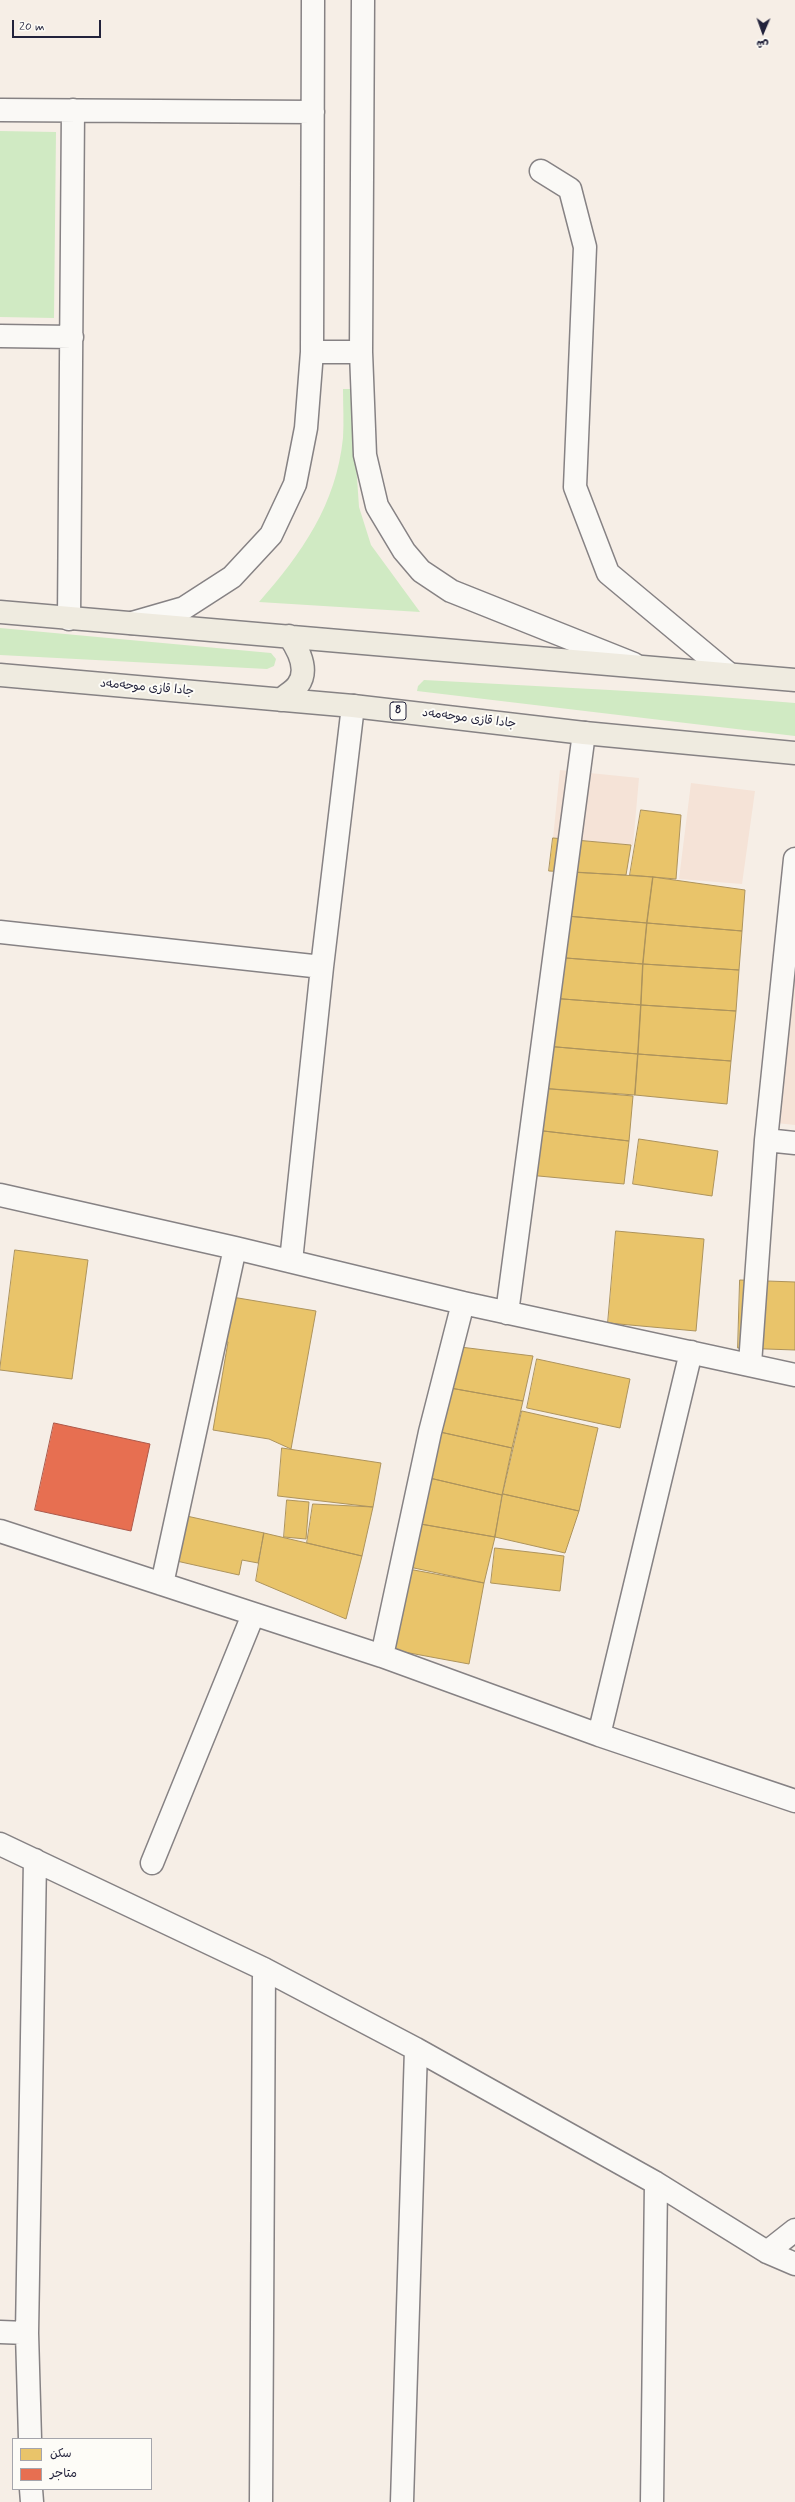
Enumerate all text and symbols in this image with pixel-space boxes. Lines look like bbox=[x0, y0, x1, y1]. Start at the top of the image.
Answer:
scale bar bbox=[14, 12, 103, 38]
north arrow bbox=[743, 12, 783, 52]
text: 20 m bbox=[19, 19, 45, 35]
text: ش bbox=[756, 37, 769, 51]
street label: جادا قازی موحەمەد bbox=[99, 677, 195, 699]
road number: 8 bbox=[390, 702, 406, 720]
street label: جادا قازی موحەمەد bbox=[421, 706, 517, 732]
legend bbox=[12, 2438, 152, 2490]
text: سكن bbox=[50, 2446, 72, 2462]
text: متاجر bbox=[50, 2466, 77, 2482]

